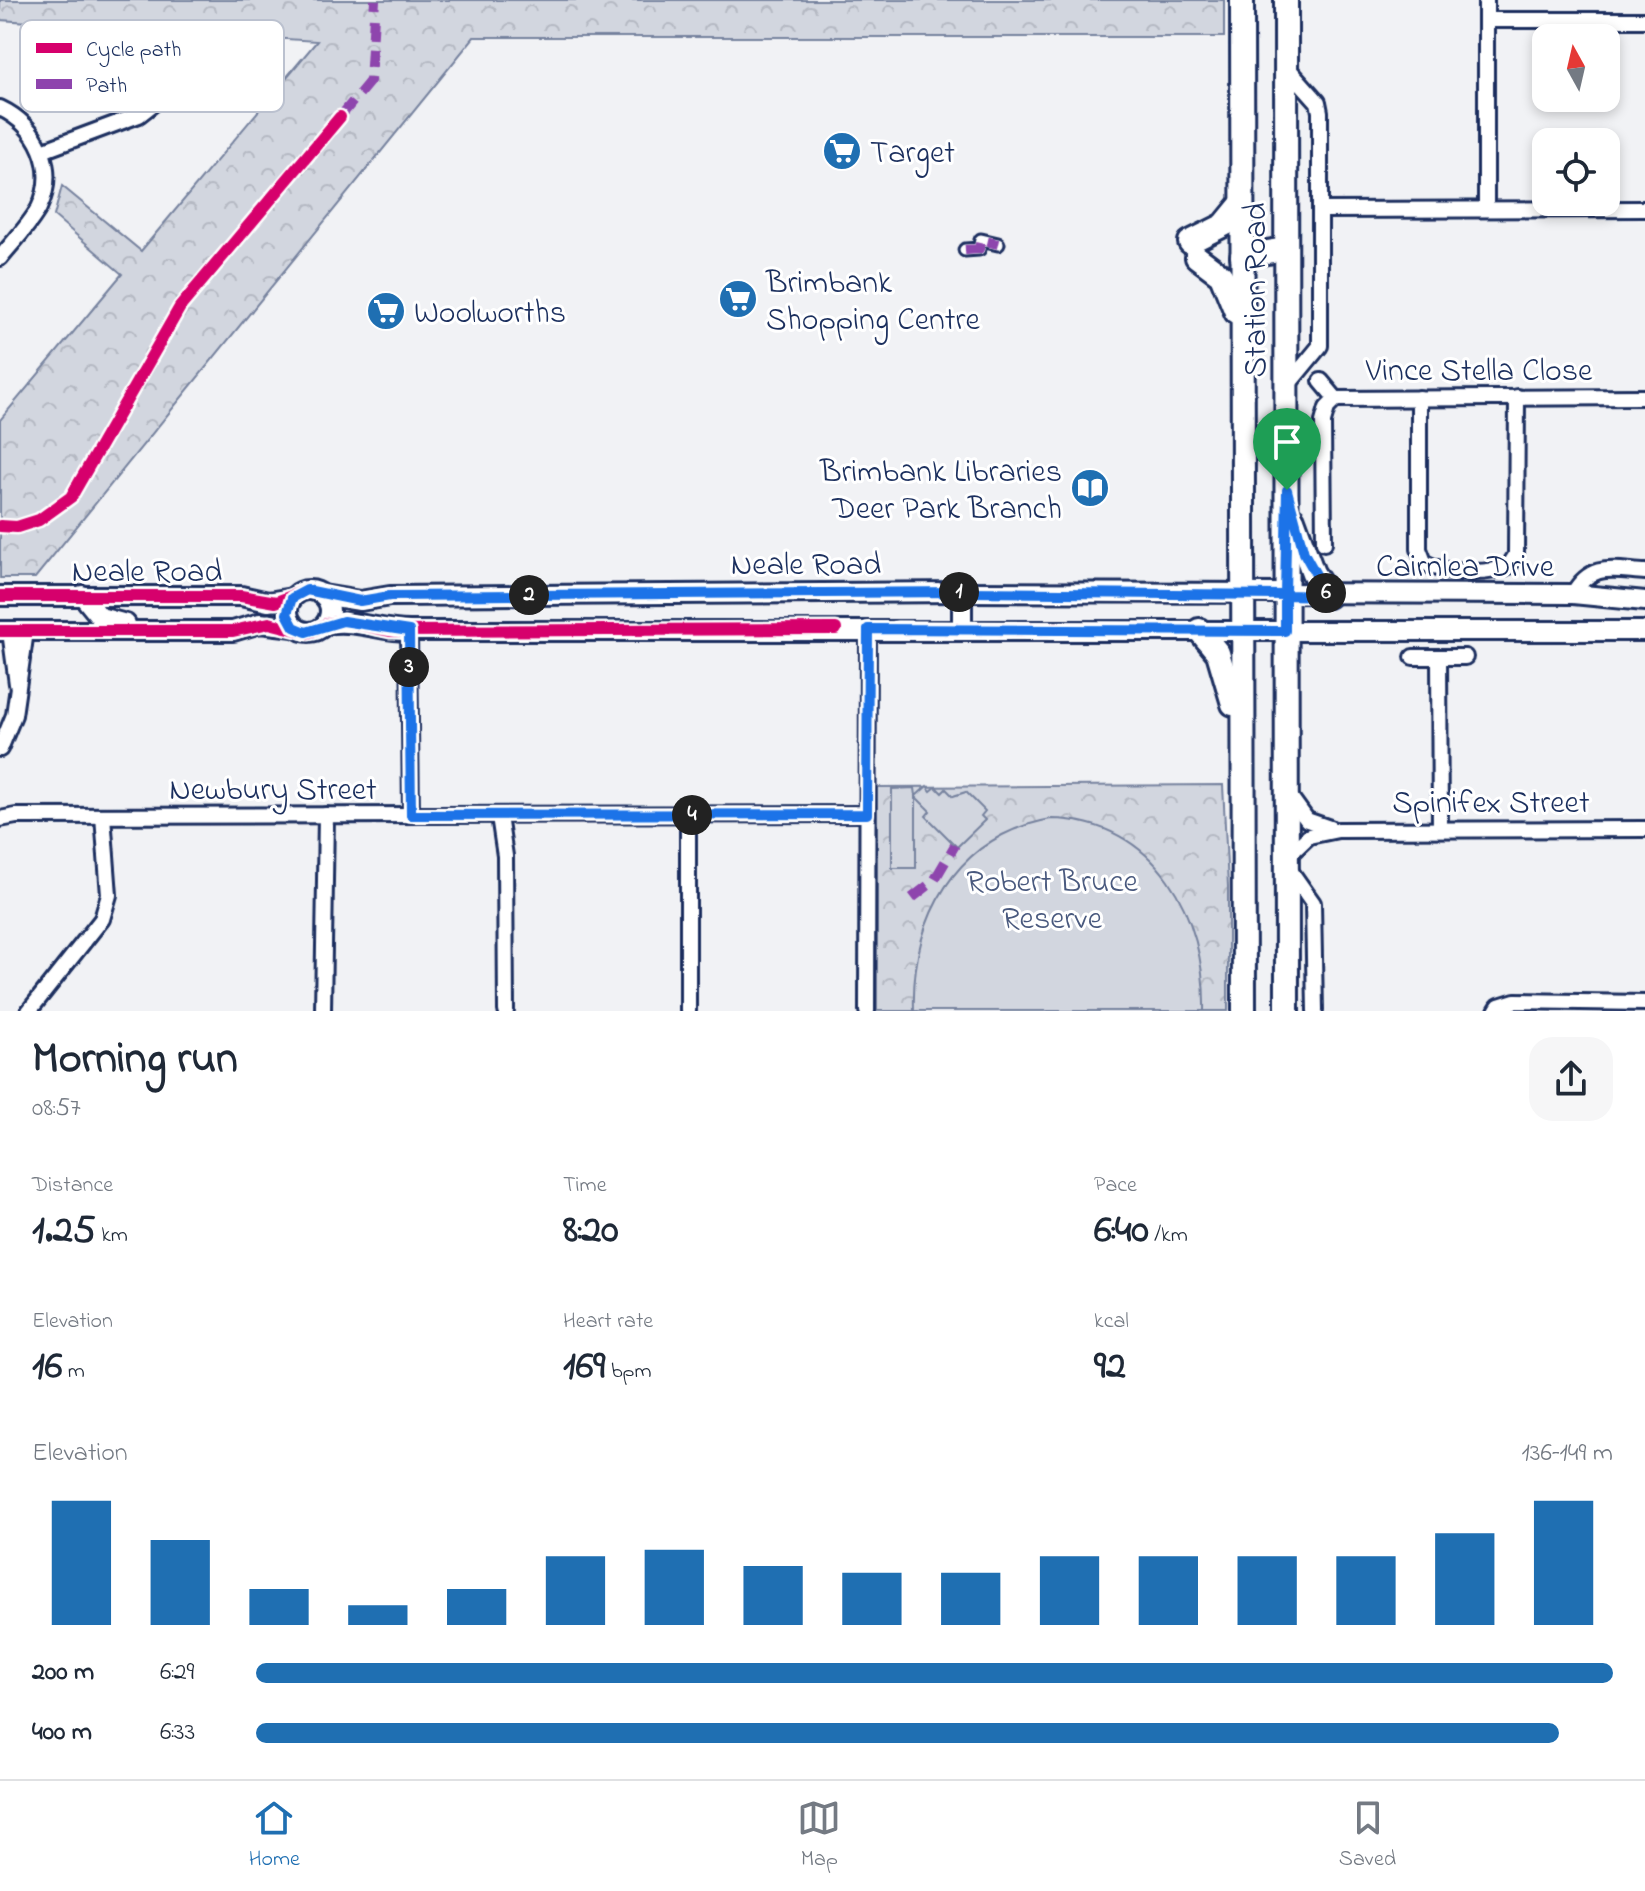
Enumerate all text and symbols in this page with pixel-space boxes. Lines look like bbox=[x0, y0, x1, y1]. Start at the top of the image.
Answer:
legend bbox=[20, 20, 284, 112]
north arrow bbox=[1532, 24, 1620, 112]
map controls bbox=[1532, 24, 1620, 216]
text: Cycle path bbox=[86, 35, 181, 68]
text: Path bbox=[86, 71, 127, 103]
button: locate bbox=[1532, 128, 1620, 216]
supermarket icon: Target bbox=[821, 130, 863, 172]
place label: Target bbox=[870, 131, 955, 178]
street label: Station Road bbox=[1234, 202, 1281, 378]
place label: Brimbank Shopping Centre bbox=[765, 261, 980, 345]
supermarket icon: Brimbank Shopping Centre bbox=[717, 278, 759, 320]
supermarket icon: Woolworths bbox=[365, 290, 407, 332]
place label: Woolworths bbox=[414, 291, 566, 338]
street label: Vince Stella Close bbox=[1365, 349, 1593, 396]
pin bbox=[1253, 408, 1321, 490]
icon: arrive bbox=[1265, 420, 1309, 464]
place label: Brimbank Libraries Deer Park Branch bbox=[819, 450, 1062, 534]
library icon: Brimbank Libraries Deer Park Branch bbox=[1069, 467, 1111, 509]
street label: Neale Road bbox=[731, 543, 881, 590]
street label: Cairnlea Drive bbox=[1376, 545, 1555, 592]
street label: Neale Road bbox=[72, 550, 222, 597]
pin: 1 bbox=[939, 572, 979, 612]
pin: 6 bbox=[1306, 573, 1346, 613]
pin: 2 bbox=[509, 575, 549, 615]
text: 1 bbox=[956, 576, 963, 608]
text: 6 bbox=[1321, 577, 1331, 609]
text: 2 bbox=[524, 579, 534, 611]
pin: 3 bbox=[389, 647, 429, 687]
text: 3 bbox=[404, 651, 414, 683]
street label: Newbury Street bbox=[169, 768, 377, 815]
street label: Spinifex Street bbox=[1392, 781, 1590, 828]
pin: 4 bbox=[672, 795, 712, 835]
text: 4 bbox=[687, 799, 697, 831]
park label: Robert Bruce Reserve bbox=[966, 860, 1138, 944]
text: Morning run bbox=[32, 1028, 238, 1092]
button: share bbox=[1529, 1037, 1613, 1121]
text: 08:57 bbox=[32, 1090, 81, 1128]
text: Distance bbox=[32, 1170, 113, 1202]
text: Time bbox=[563, 1170, 607, 1202]
text: Pace bbox=[1094, 1170, 1137, 1202]
text: 1.25 bbox=[32, 1202, 96, 1261]
text: 8:20 bbox=[563, 1202, 619, 1261]
text: 6:40 bbox=[1094, 1202, 1149, 1261]
text: km bbox=[96, 1220, 128, 1252]
text: /km bbox=[1149, 1220, 1188, 1252]
text: Elevation bbox=[32, 1306, 113, 1338]
text: Heart rate bbox=[563, 1306, 653, 1338]
text: kcal bbox=[1094, 1306, 1129, 1338]
text: 16 bbox=[32, 1338, 62, 1397]
text: 169 bbox=[563, 1338, 605, 1397]
text: 92 bbox=[1094, 1338, 1126, 1397]
text: m bbox=[62, 1356, 85, 1388]
text: bpm bbox=[605, 1356, 652, 1388]
text: Elevation bbox=[32, 1435, 128, 1473]
text: 136–149 m bbox=[1522, 1435, 1613, 1473]
text: 200 m bbox=[32, 1654, 94, 1692]
text: 6:29 bbox=[160, 1654, 194, 1692]
text: 400 m bbox=[32, 1714, 92, 1752]
text: 6:33 bbox=[160, 1714, 195, 1752]
tab: Home bbox=[249, 1796, 300, 1876]
tab: Map bbox=[797, 1796, 841, 1876]
tab: Saved bbox=[1339, 1796, 1396, 1876]

